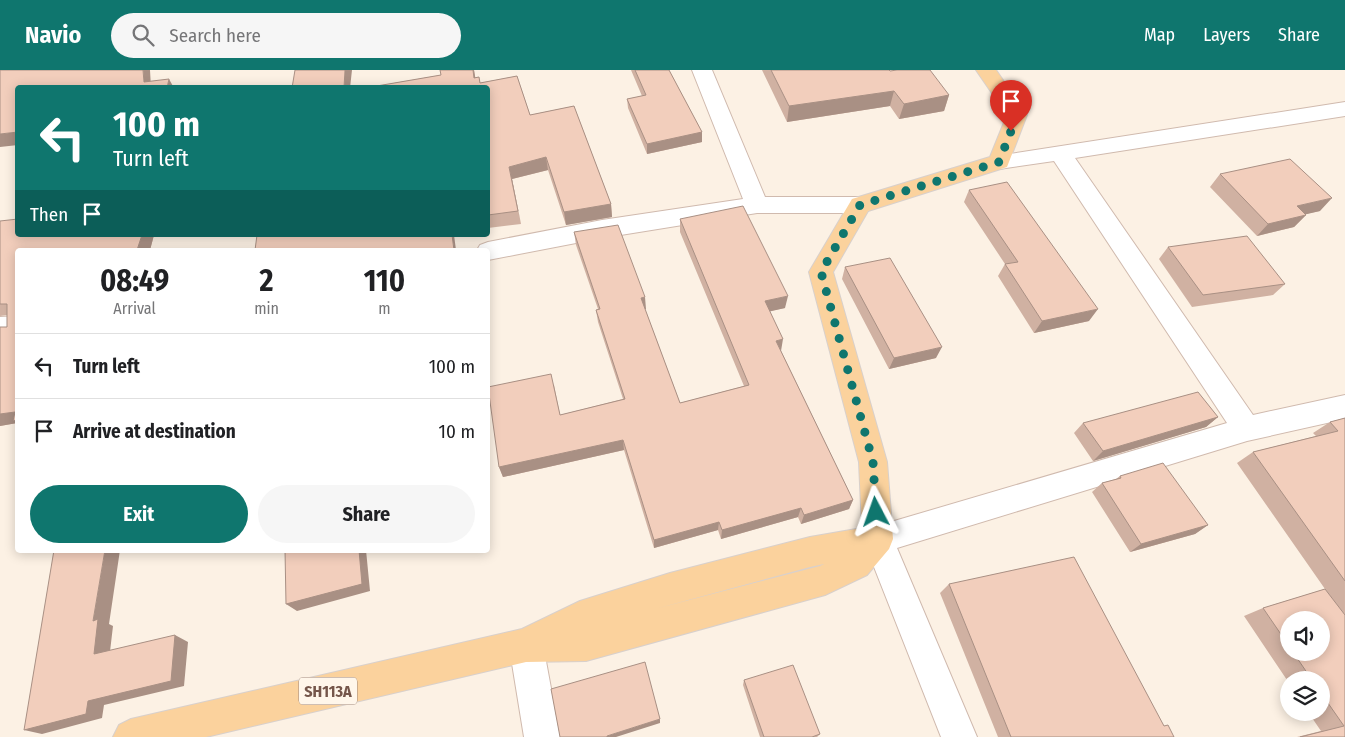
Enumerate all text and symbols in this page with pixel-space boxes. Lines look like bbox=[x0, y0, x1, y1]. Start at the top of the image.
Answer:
search box bbox=[111, 13, 461, 58]
text: Navio bbox=[25, 21, 81, 49]
icon: search bbox=[129, 21, 157, 49]
text: Search here bbox=[169, 24, 261, 47]
text: Map bbox=[1144, 24, 1175, 46]
text: Layers bbox=[1203, 24, 1250, 46]
text: Share bbox=[1278, 24, 1320, 46]
pin bbox=[990, 80, 1032, 131]
icon: arrive bbox=[997, 87, 1025, 115]
text: 100 m bbox=[113, 103, 200, 145]
icon: left bbox=[30, 105, 95, 170]
text: Turn left bbox=[113, 145, 189, 172]
icon: arrive bbox=[78, 200, 106, 228]
text: Then bbox=[30, 203, 68, 226]
text: 08:49 bbox=[100, 263, 169, 299]
text: 2 bbox=[260, 263, 273, 299]
text: 110 bbox=[364, 263, 405, 299]
text: Arrival bbox=[113, 299, 156, 318]
text: min bbox=[254, 299, 279, 318]
text: m bbox=[378, 299, 391, 318]
icon: left bbox=[30, 352, 58, 380]
text: Turn left bbox=[73, 355, 140, 378]
text: 100 m bbox=[429, 355, 475, 378]
icon: arrive bbox=[30, 417, 58, 445]
text: Arrive at destination bbox=[73, 420, 236, 443]
text: 10 m bbox=[439, 420, 475, 443]
button: Exit bbox=[30, 485, 248, 543]
button: Share bbox=[258, 485, 475, 543]
position arrow bbox=[849, 485, 901, 537]
map controls bbox=[1280, 611, 1330, 721]
button: sound bbox=[1280, 611, 1330, 661]
button: layers bbox=[1280, 671, 1330, 721]
road number: SH113A bbox=[299, 678, 357, 704]

